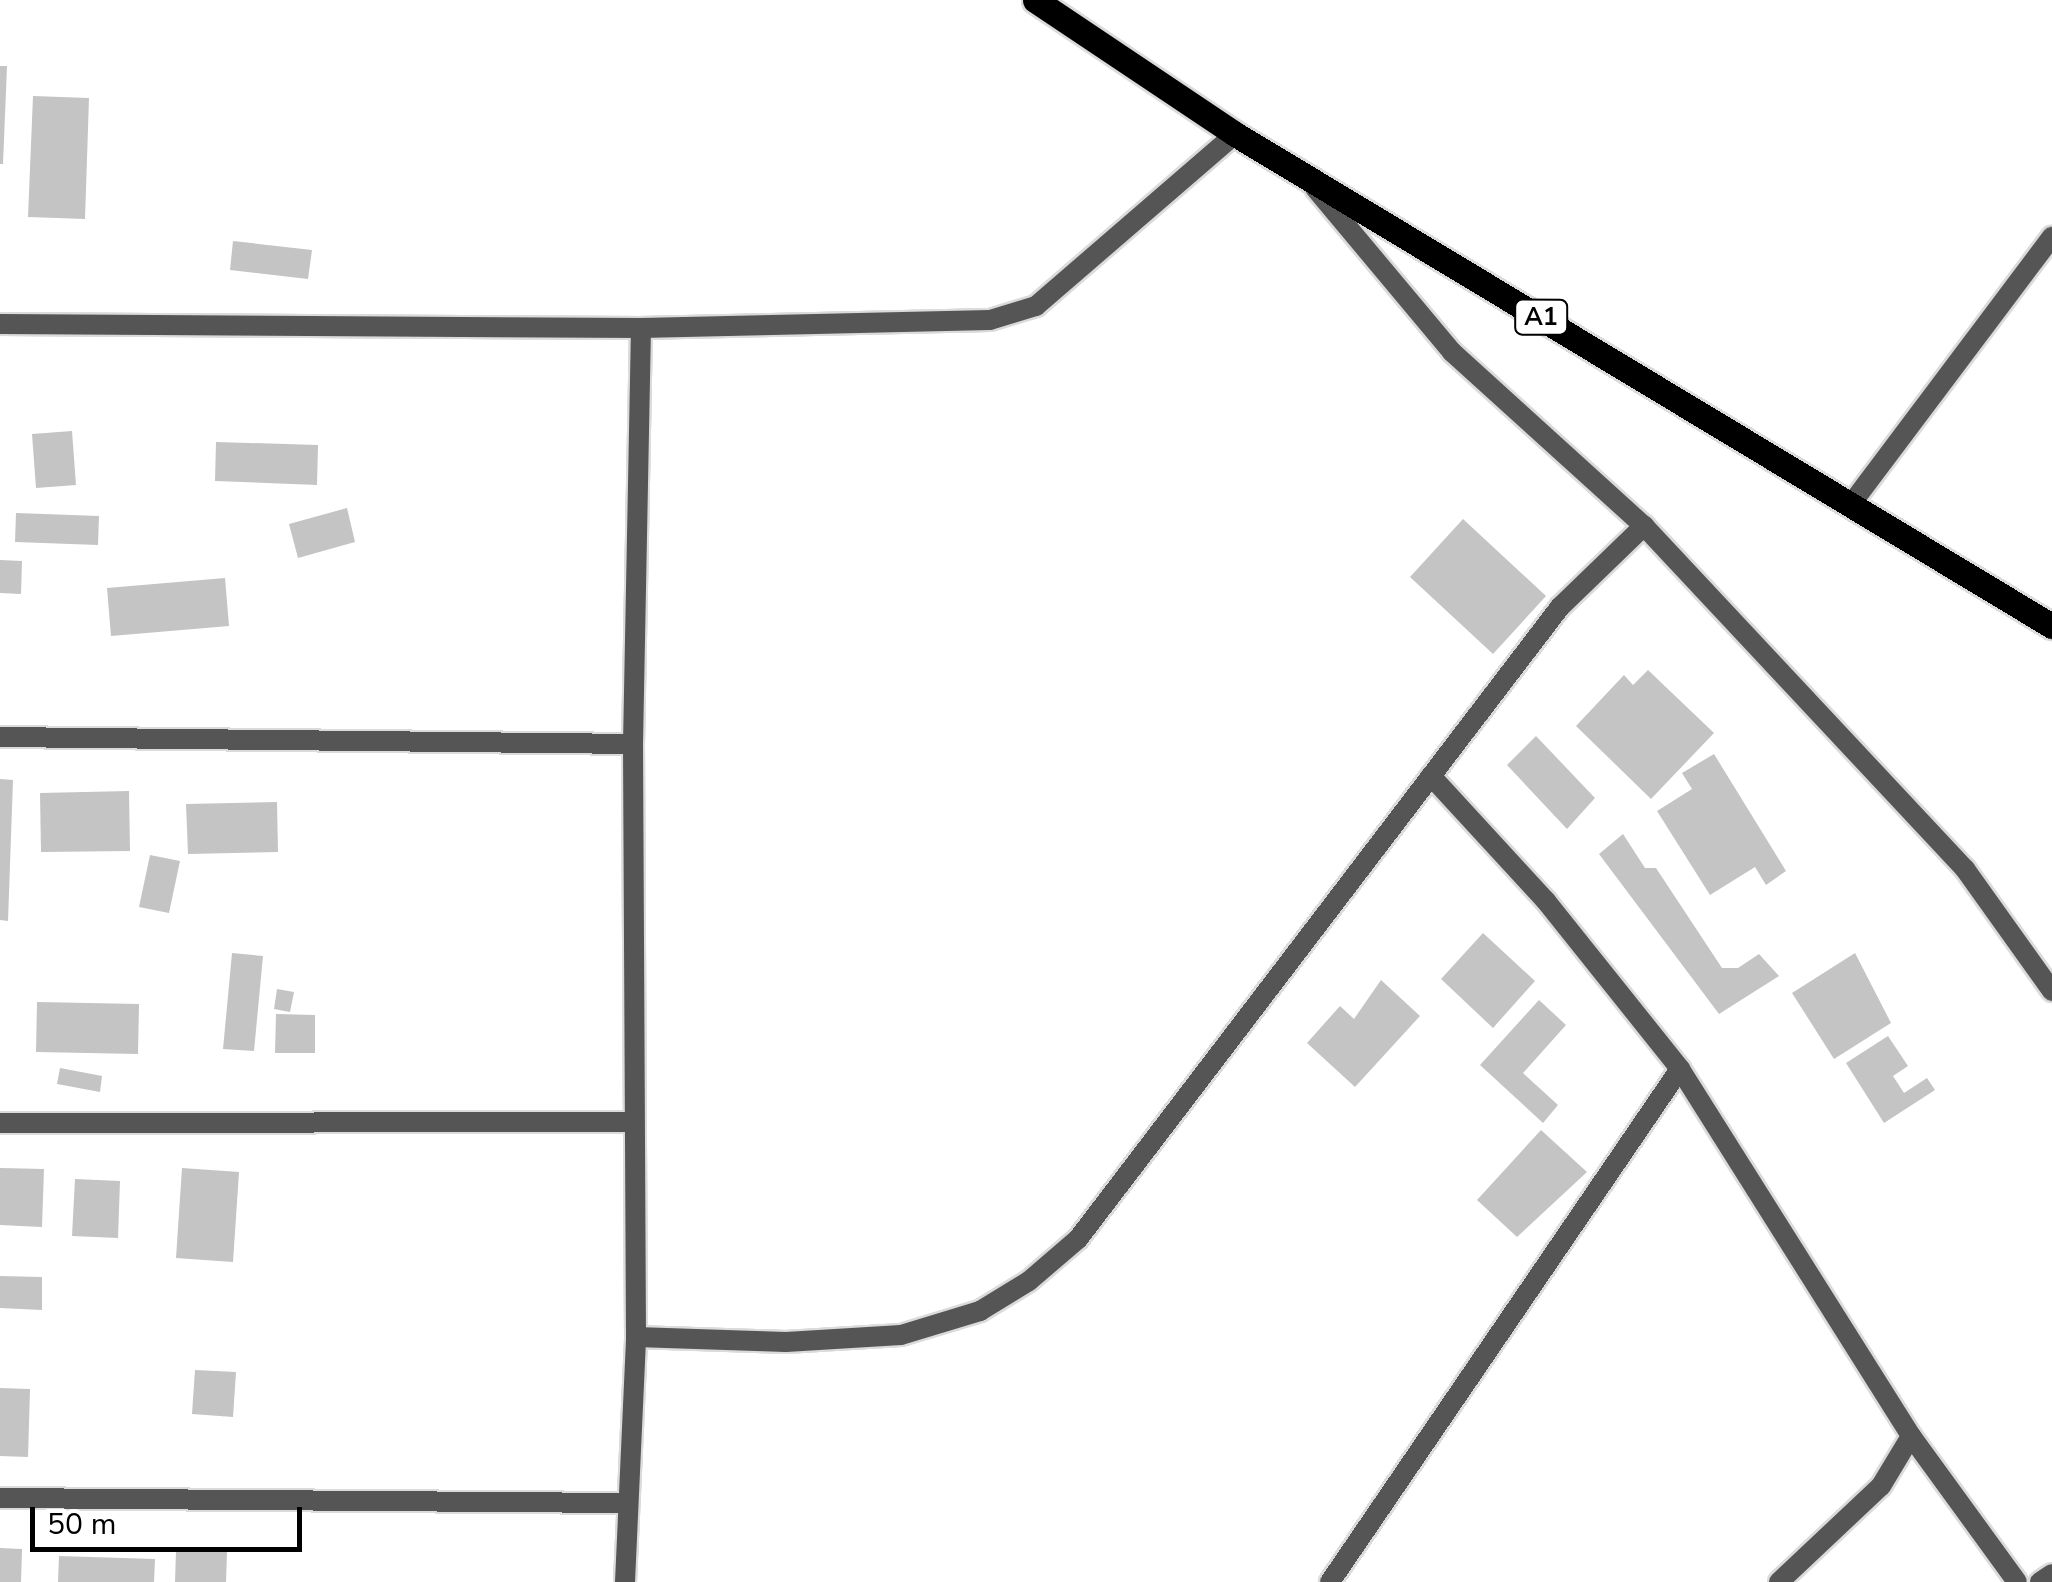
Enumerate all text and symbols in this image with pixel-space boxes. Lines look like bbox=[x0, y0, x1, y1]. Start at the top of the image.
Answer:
road number: A1 bbox=[1514, 297, 1568, 337]
scale bar bbox=[35, 1487, 308, 1549]
text: 50 m bbox=[47, 1504, 116, 1545]

